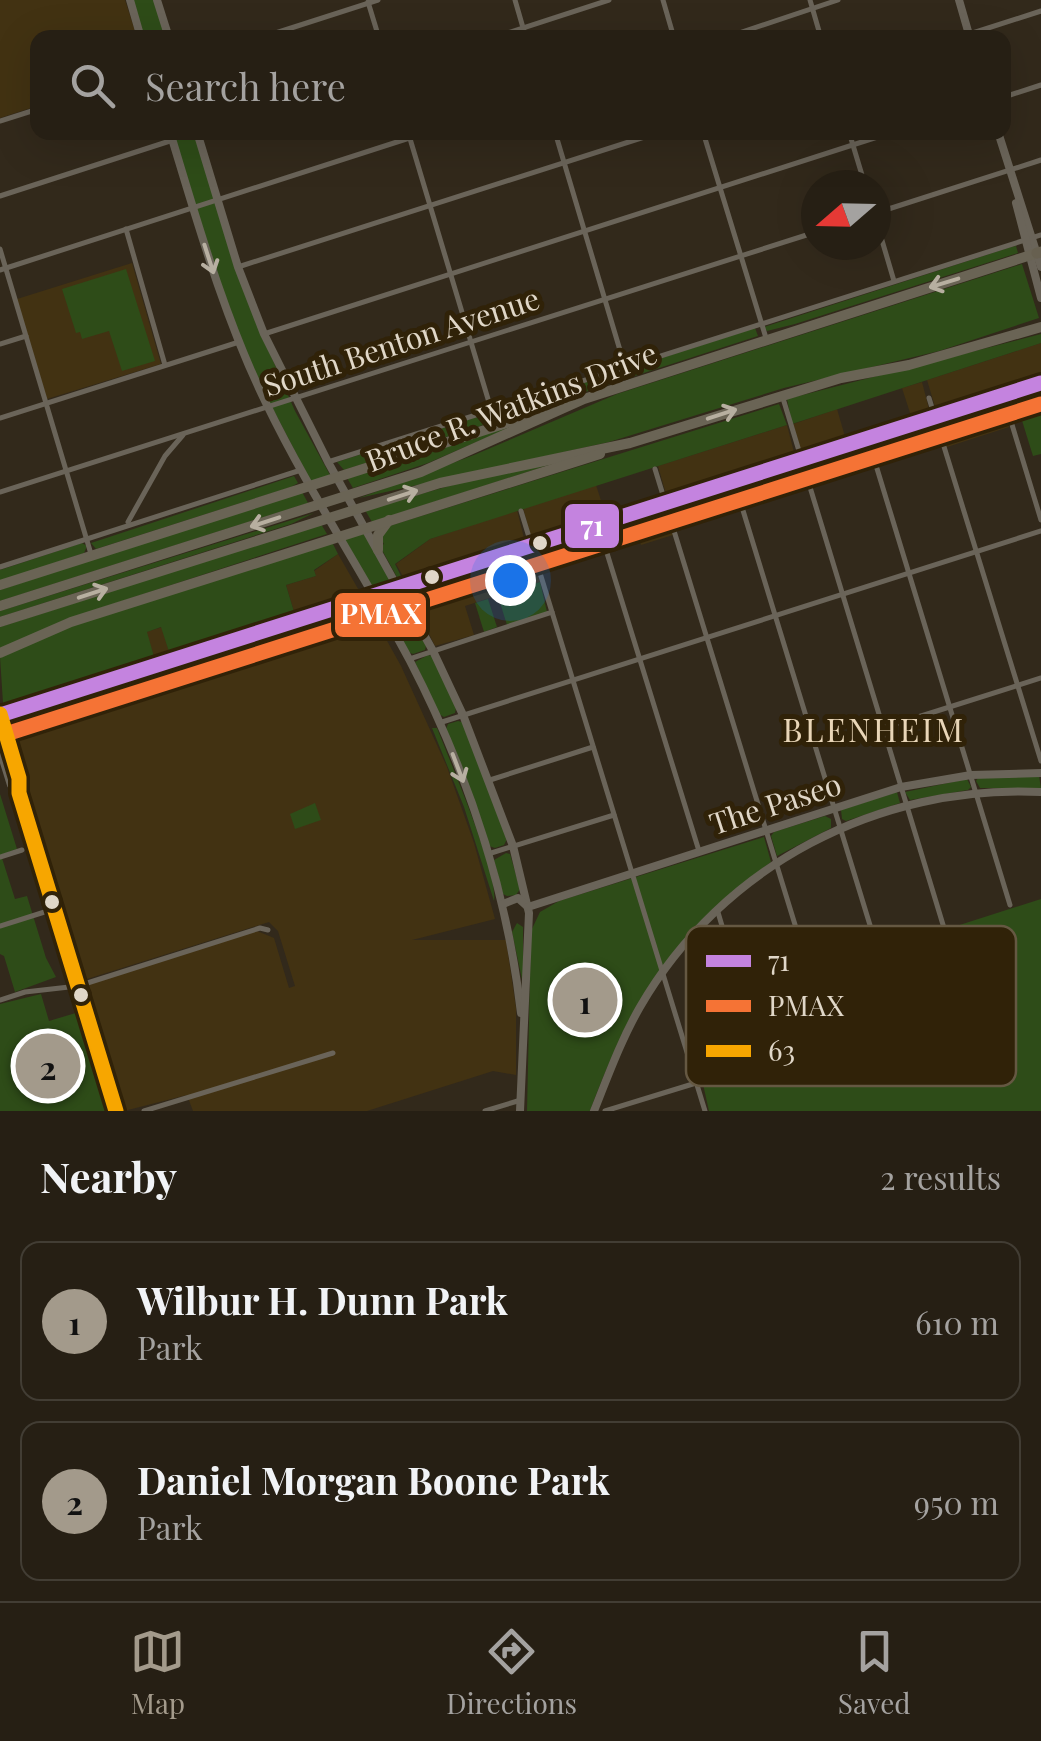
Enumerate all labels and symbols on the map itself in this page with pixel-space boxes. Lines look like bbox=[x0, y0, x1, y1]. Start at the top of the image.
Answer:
north arrow bbox=[801, 170, 891, 260]
one-way arrow bbox=[201, 243, 219, 275]
one-way arrow bbox=[928, 275, 960, 293]
street label: South Benton Avenue bbox=[258, 277, 544, 405]
street label: Bruce R. Watkins Drive bbox=[360, 332, 662, 480]
one-way arrow bbox=[706, 403, 738, 421]
one-way arrow bbox=[387, 484, 418, 502]
line badge: 71 bbox=[563, 502, 621, 550]
text: 71 bbox=[580, 506, 604, 543]
one-way arrow bbox=[250, 514, 281, 532]
unlabelled marker bbox=[530, 533, 550, 553]
your location bbox=[485, 555, 536, 606]
unlabelled marker bbox=[422, 567, 442, 587]
one-way arrow bbox=[77, 582, 108, 600]
line badge: PMAX bbox=[333, 591, 428, 639]
text: PMAX bbox=[340, 594, 423, 631]
district label: BLENHEIM bbox=[782, 707, 966, 750]
one-way arrow bbox=[450, 752, 468, 783]
street label: The Paseo bbox=[704, 763, 846, 843]
unlabelled marker bbox=[42, 892, 62, 912]
legend bbox=[686, 926, 1016, 1086]
text: 71 bbox=[768, 941, 790, 978]
pin: 1 bbox=[552, 962, 618, 1038]
unlabelled marker bbox=[71, 985, 91, 1005]
text: PMAX bbox=[768, 986, 844, 1023]
pin: 2 bbox=[15, 1028, 80, 1104]
text: 63 bbox=[768, 1031, 795, 1068]

